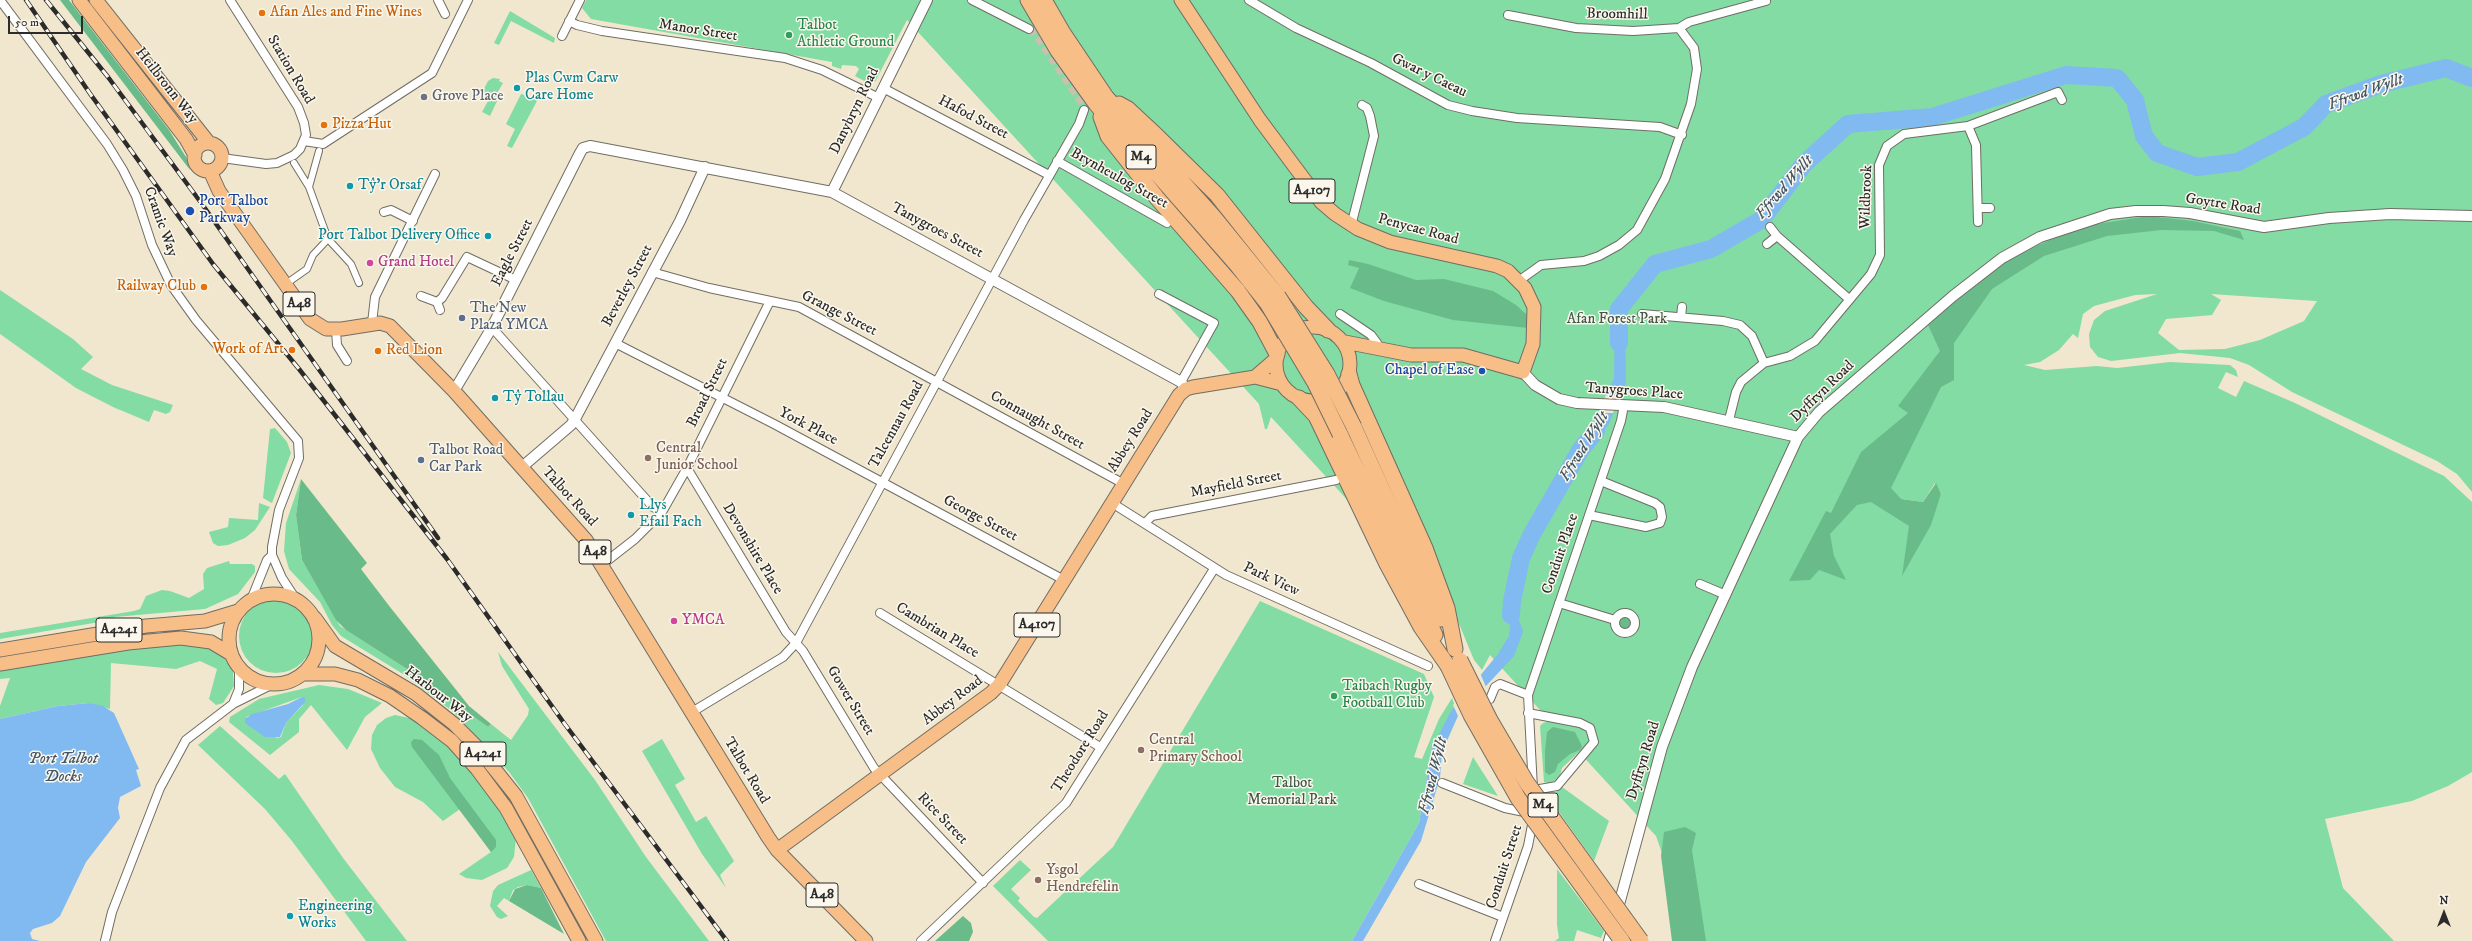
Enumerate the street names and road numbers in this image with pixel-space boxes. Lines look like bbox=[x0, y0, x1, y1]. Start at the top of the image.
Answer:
street label: Broomhill bbox=[1586, 5, 1648, 25]
street label: Manor Street bbox=[657, 16, 739, 46]
street label: Station Road bbox=[262, 32, 318, 108]
street label: Heilbronn Way bbox=[131, 44, 201, 128]
street label: Gwar y Caeau bbox=[1388, 50, 1470, 102]
street label: Danybryn Road bbox=[826, 65, 884, 157]
street label: Hafod Street bbox=[935, 92, 1011, 144]
street label: Brynheulog Street bbox=[1067, 145, 1171, 213]
road number: M4 bbox=[1126, 145, 1156, 169]
street label: Wildbrook bbox=[1857, 165, 1877, 229]
road number: A4107 bbox=[1289, 179, 1335, 203]
street label: Cramic Way bbox=[139, 185, 181, 259]
street label: Goytre Road bbox=[2184, 190, 2262, 220]
street label: Tanygroes Street bbox=[888, 199, 986, 263]
street label: Penycae Road bbox=[1376, 211, 1460, 249]
street label: Eagle Street bbox=[488, 216, 538, 290]
street label: Beverley Street bbox=[599, 242, 657, 330]
street label: Grange Street bbox=[798, 287, 880, 341]
road number: A48 bbox=[283, 292, 315, 316]
street label: Broad Street bbox=[684, 355, 732, 431]
street label: Dyffryn Road bbox=[1787, 357, 1859, 427]
street label: Talcennau Road bbox=[866, 378, 928, 472]
street label: Tanygroes Place bbox=[1584, 380, 1684, 404]
street label: Connaught Street bbox=[987, 388, 1087, 454]
street label: York Place bbox=[775, 404, 841, 450]
street label: Abbey Road bbox=[1105, 406, 1157, 476]
street label: Talbot Road bbox=[537, 463, 601, 531]
street label: Mayfield Street bbox=[1189, 467, 1283, 503]
street label: George Street bbox=[940, 492, 1020, 546]
street label: Devonshire Place bbox=[718, 500, 786, 598]
street label: Conduit Place bbox=[1539, 511, 1583, 597]
road number: A48 bbox=[579, 540, 611, 564]
street label: Park View bbox=[1240, 559, 1302, 601]
street label: Cambrian Place bbox=[892, 599, 982, 663]
road number: A4107 bbox=[1014, 613, 1060, 637]
road number: A4241 bbox=[96, 618, 142, 642]
street label: Harbour Way bbox=[400, 663, 476, 727]
street label: Gower Street bbox=[822, 663, 878, 739]
street label: Abbey Road bbox=[919, 672, 987, 730]
street label: Theodore Road bbox=[1049, 708, 1113, 796]
street label: Dyffryn Road bbox=[1623, 719, 1665, 803]
street label: Talbot Road bbox=[719, 735, 773, 807]
road number: A4241 bbox=[460, 742, 506, 766]
street label: Rice Street bbox=[913, 789, 971, 849]
road number: M4 bbox=[1528, 793, 1558, 817]
street label: Conduit Street bbox=[1483, 823, 1527, 911]
road number: A48 bbox=[806, 883, 838, 907]

